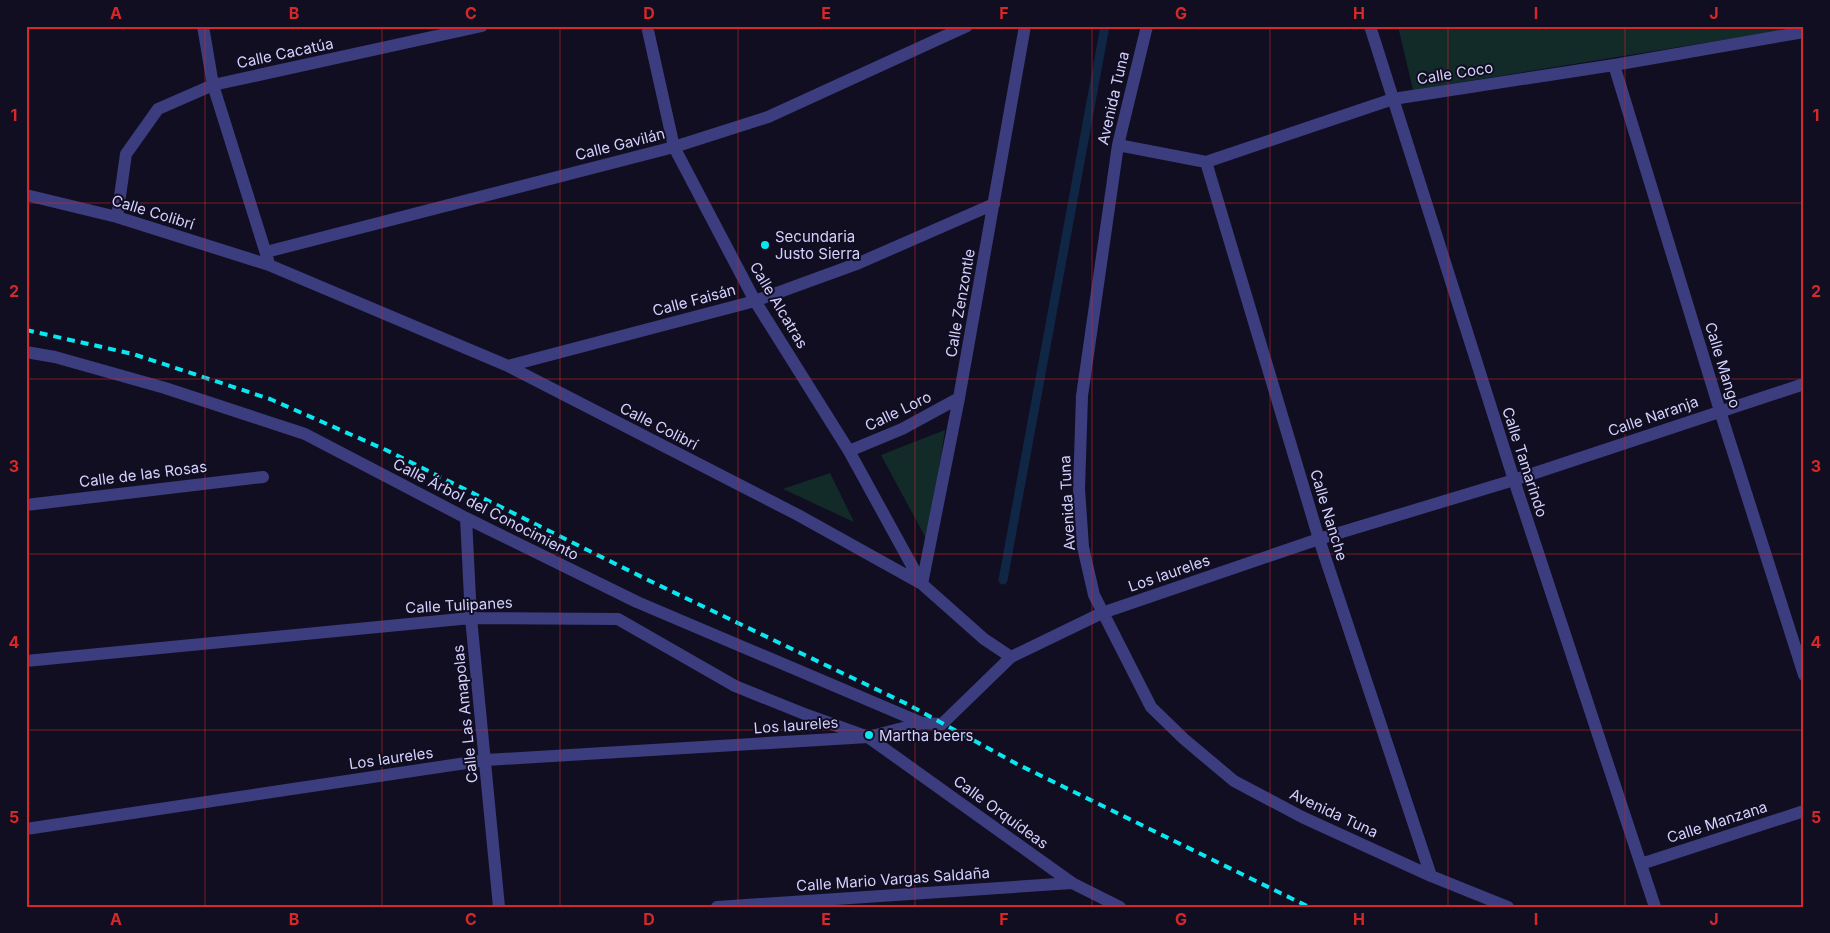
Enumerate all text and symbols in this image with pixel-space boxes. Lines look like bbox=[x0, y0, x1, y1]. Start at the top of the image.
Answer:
text: A bbox=[110, 3, 122, 23]
text: B bbox=[289, 3, 299, 23]
text: C bbox=[465, 3, 477, 23]
text: D bbox=[643, 3, 655, 23]
text: E bbox=[821, 3, 831, 23]
text: F bbox=[999, 3, 1009, 23]
text: G bbox=[1175, 3, 1187, 23]
text: H bbox=[1353, 3, 1365, 23]
text: I bbox=[1534, 3, 1538, 23]
text: J bbox=[1709, 3, 1719, 23]
street label: Calle Cacatúa bbox=[235, 33, 335, 73]
street label: Avenida Tuna bbox=[1093, 49, 1133, 147]
street label: Calle Coco bbox=[1415, 58, 1495, 88]
text: 1 bbox=[11, 105, 17, 125]
text: 1 bbox=[1813, 105, 1819, 125]
street label: Calle Gavilán bbox=[573, 124, 667, 164]
street label: Calle Colibrí bbox=[109, 190, 197, 234]
place label: Secundaria Justo Sierra bbox=[775, 227, 860, 263]
marker: Secundaria Justo Sierra bbox=[759, 239, 771, 251]
street label: Calle Zenzontle bbox=[941, 247, 979, 359]
street label: Calle Alcatras bbox=[746, 258, 812, 352]
street label: Calle Faisán bbox=[650, 280, 738, 320]
text: 2 bbox=[9, 281, 19, 301]
text: 2 bbox=[1811, 281, 1821, 301]
street label: Calle Mango bbox=[1701, 320, 1745, 410]
street label: Calle Loro bbox=[862, 387, 934, 435]
street label: Calle Naranja bbox=[1605, 392, 1701, 440]
street label: Calle Colibrí bbox=[617, 398, 702, 454]
street label: Calle Tamarindo bbox=[1498, 405, 1552, 520]
street label: Calle Árbol del Conocimiento bbox=[390, 454, 582, 564]
street label: Avenida Tuna bbox=[1055, 455, 1079, 551]
text: 3 bbox=[9, 456, 19, 476]
text: 3 bbox=[1811, 456, 1821, 476]
street label: Calle de las Rosas bbox=[78, 457, 208, 491]
street label: Calle Nanche bbox=[1306, 467, 1352, 563]
street label: Los laureles bbox=[1126, 550, 1212, 596]
street label: Calle Tulipanes bbox=[405, 593, 513, 617]
text: 4 bbox=[9, 632, 20, 652]
text: 4 bbox=[1811, 632, 1822, 652]
street label: Calle Las Amapolas bbox=[448, 644, 482, 784]
street label: Los laureles bbox=[753, 713, 839, 737]
place label: Martha beers bbox=[879, 726, 974, 745]
marker: Martha beers bbox=[863, 729, 875, 741]
street label: Los laureles bbox=[348, 743, 434, 773]
street label: Calle Orquídeas bbox=[950, 771, 1052, 853]
street label: Avenida Tuna bbox=[1287, 784, 1381, 842]
street label: Calle Manzana bbox=[1664, 797, 1770, 847]
text: 5 bbox=[9, 807, 19, 827]
text: 5 bbox=[1811, 807, 1821, 827]
street label: Calle Mario Vargas Saldaña bbox=[796, 863, 990, 895]
text: A bbox=[110, 909, 122, 929]
text: B bbox=[289, 909, 299, 929]
text: C bbox=[465, 909, 477, 929]
text: D bbox=[643, 909, 655, 929]
text: E bbox=[821, 909, 831, 929]
text: F bbox=[999, 909, 1009, 929]
text: G bbox=[1175, 909, 1187, 929]
text: H bbox=[1353, 909, 1365, 929]
text: I bbox=[1534, 909, 1538, 929]
text: J bbox=[1709, 909, 1719, 929]

